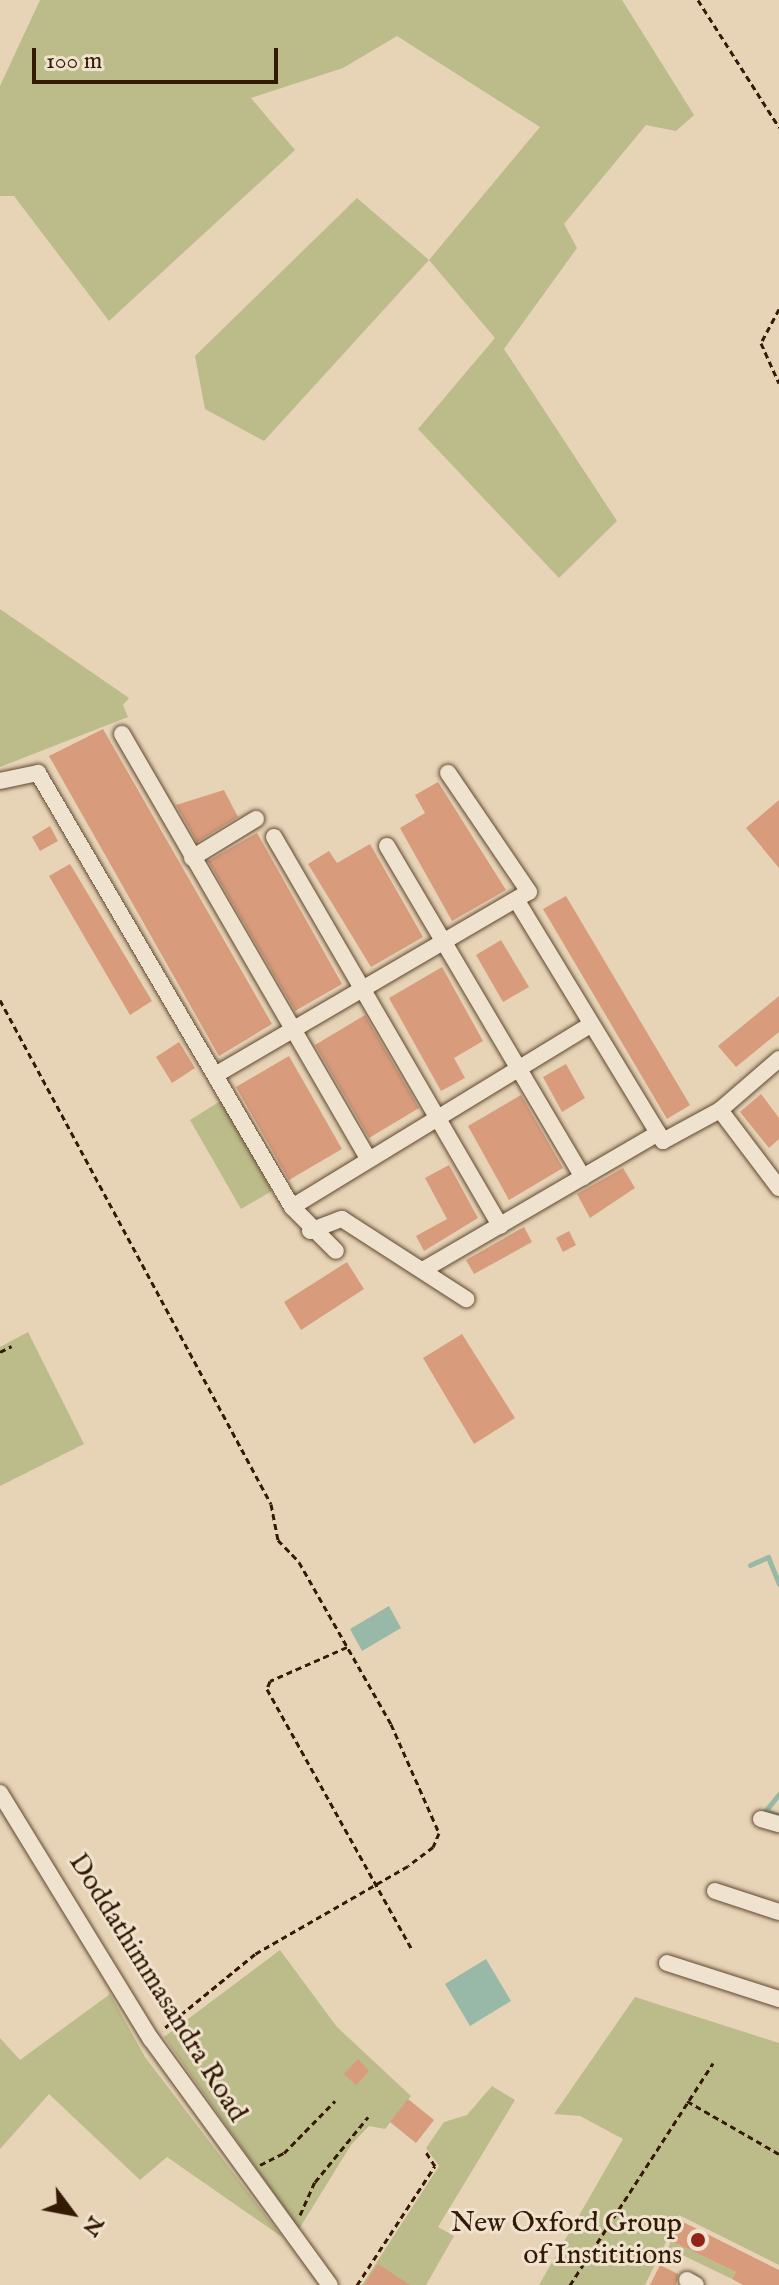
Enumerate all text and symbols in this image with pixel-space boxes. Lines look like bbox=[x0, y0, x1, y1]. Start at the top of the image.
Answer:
scale bar bbox=[36, 32, 282, 82]
text: 100 m bbox=[46, 46, 102, 77]
street label: Doddathimmasandra Road bbox=[60, 1847, 254, 2129]
north arrow bbox=[32, 2173, 112, 2253]
place label: New Oxford Group of Instititions bbox=[451, 2207, 682, 2273]
text: N bbox=[75, 2210, 109, 2241]
marker: New Oxford Group of Instititions bbox=[689, 2231, 707, 2249]

